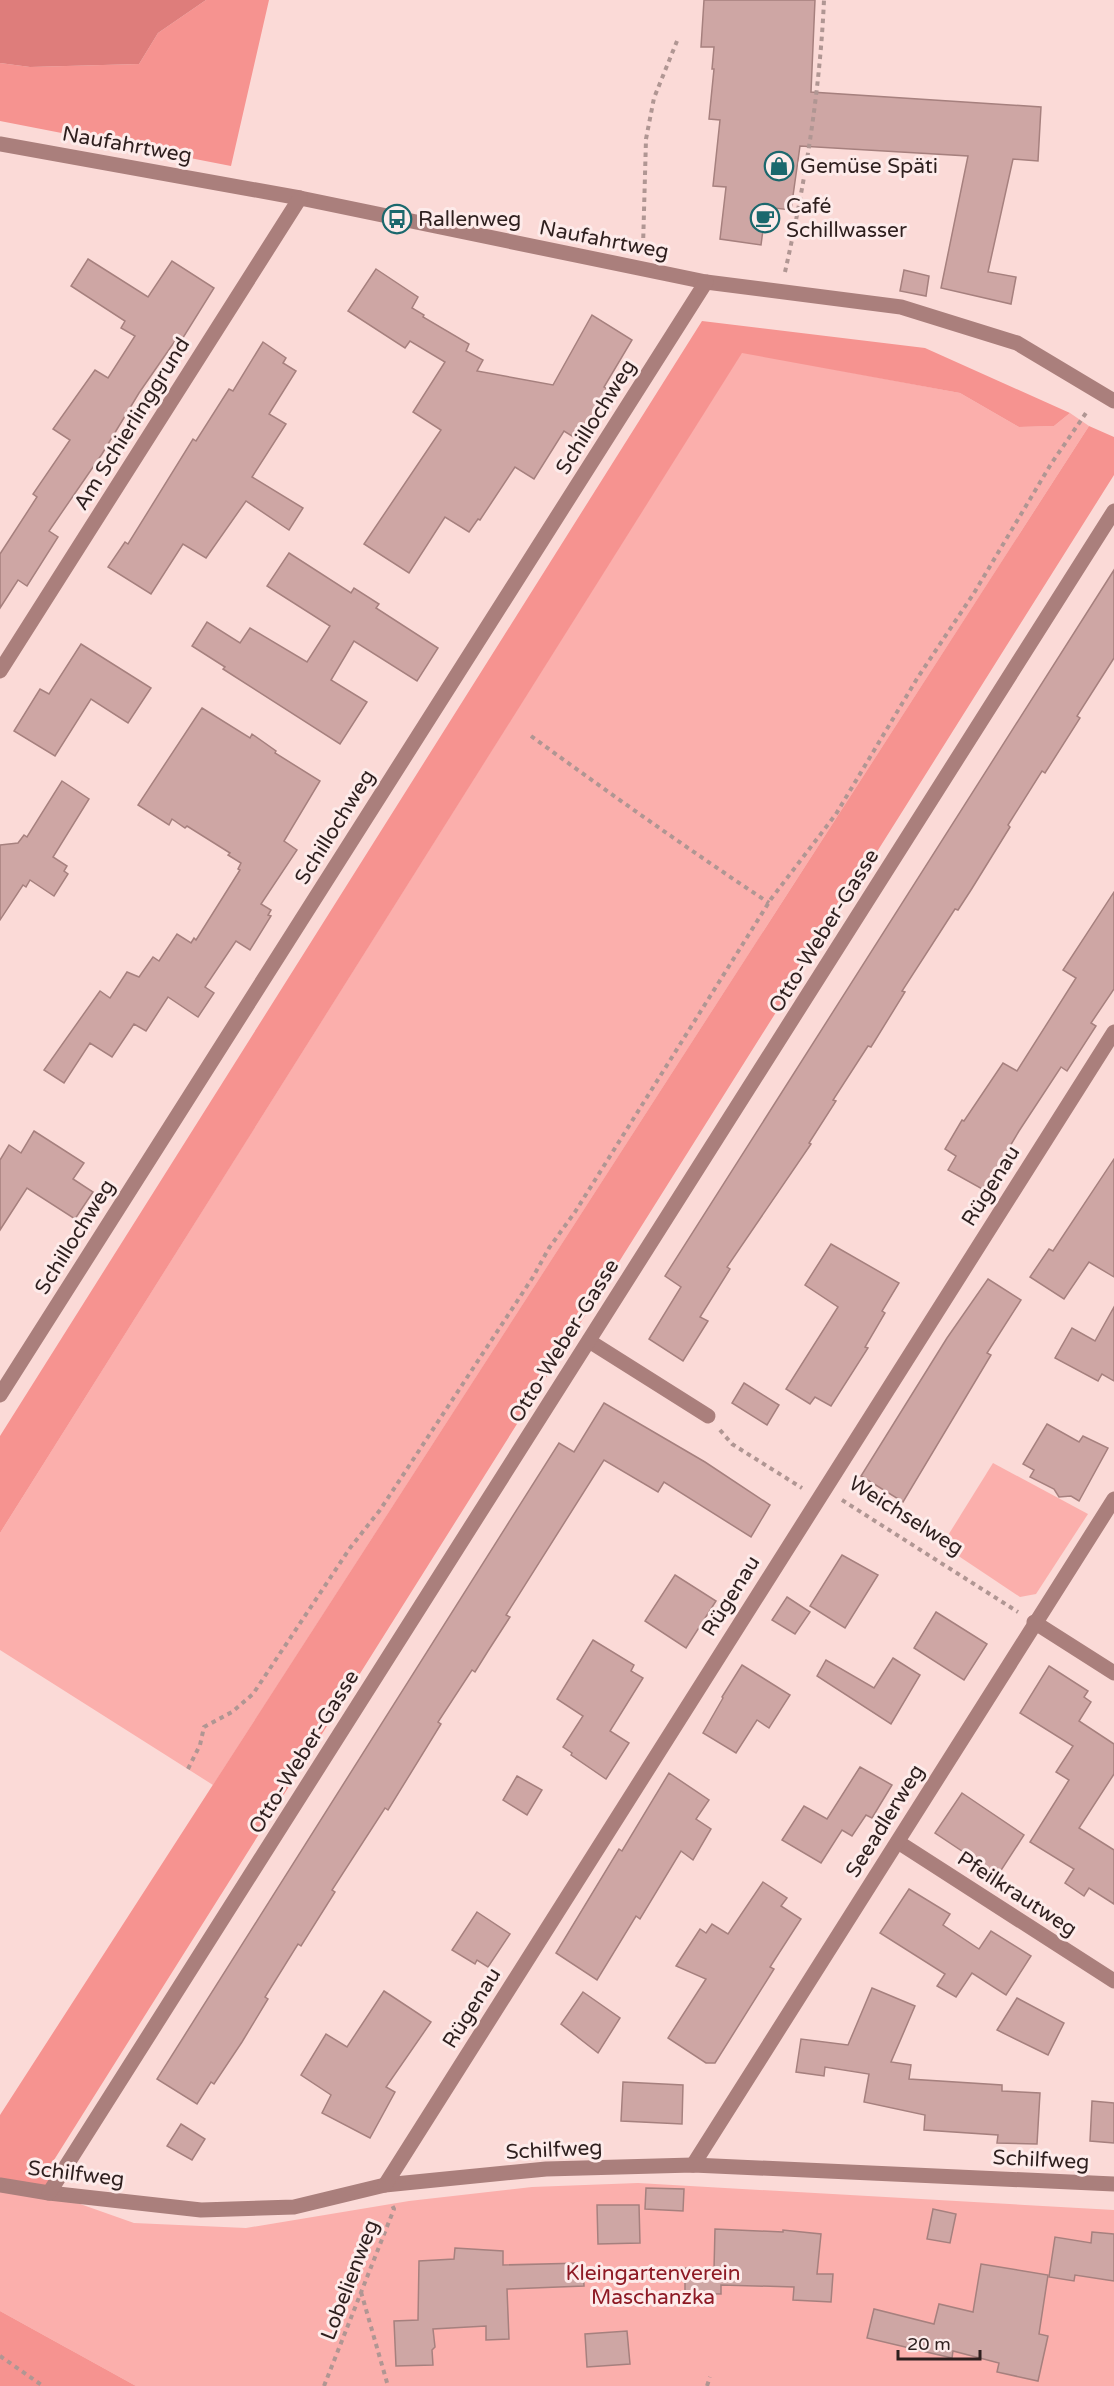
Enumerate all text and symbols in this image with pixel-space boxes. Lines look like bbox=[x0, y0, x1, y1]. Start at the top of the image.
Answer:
street label: Naufahrtweg bbox=[60, 121, 194, 169]
shop icon: Gemüse Späti bbox=[763, 150, 795, 182]
place label: Gemüse Späti bbox=[800, 154, 938, 179]
place label: Café Schillwasser bbox=[786, 194, 907, 243]
cafe icon: Café Schillwasser bbox=[749, 202, 781, 234]
bus stop icon: Rallenweg bbox=[381, 203, 413, 235]
place label: Rallenweg bbox=[418, 207, 521, 232]
street label: Naufahrtweg bbox=[537, 215, 671, 265]
street label: Am Schierlinggrund bbox=[69, 333, 195, 515]
street label: Schillochweg bbox=[551, 355, 641, 479]
street label: Schillochweg bbox=[290, 765, 380, 889]
street label: Otto-Weber-Gasse bbox=[764, 845, 884, 1017]
street label: Rügenau bbox=[957, 1141, 1025, 1231]
street label: Schillochweg bbox=[30, 1175, 120, 1299]
street label: Otto-Weber-Gasse bbox=[504, 1255, 624, 1427]
street label: Weichselweg bbox=[844, 1471, 968, 1561]
street label: Rügenau bbox=[697, 1551, 765, 1641]
street label: Otto-Weber-Gasse bbox=[244, 1666, 364, 1838]
street label: Seeadlerweg bbox=[840, 1760, 930, 1882]
street label: Pfeilkrautweg bbox=[953, 1846, 1081, 1942]
street label: Rügenau bbox=[438, 1963, 506, 2053]
street label: Schilfweg bbox=[505, 2135, 603, 2165]
street label: Schilfweg bbox=[992, 2145, 1090, 2175]
street label: Schilfweg bbox=[26, 2156, 126, 2192]
street label: Lobelienweg bbox=[316, 2216, 384, 2344]
park label: Kleingartenverein Maschanzka bbox=[565, 2261, 741, 2310]
scale bar bbox=[898, 2323, 980, 2361]
text: 20 m bbox=[907, 2333, 951, 2355]

